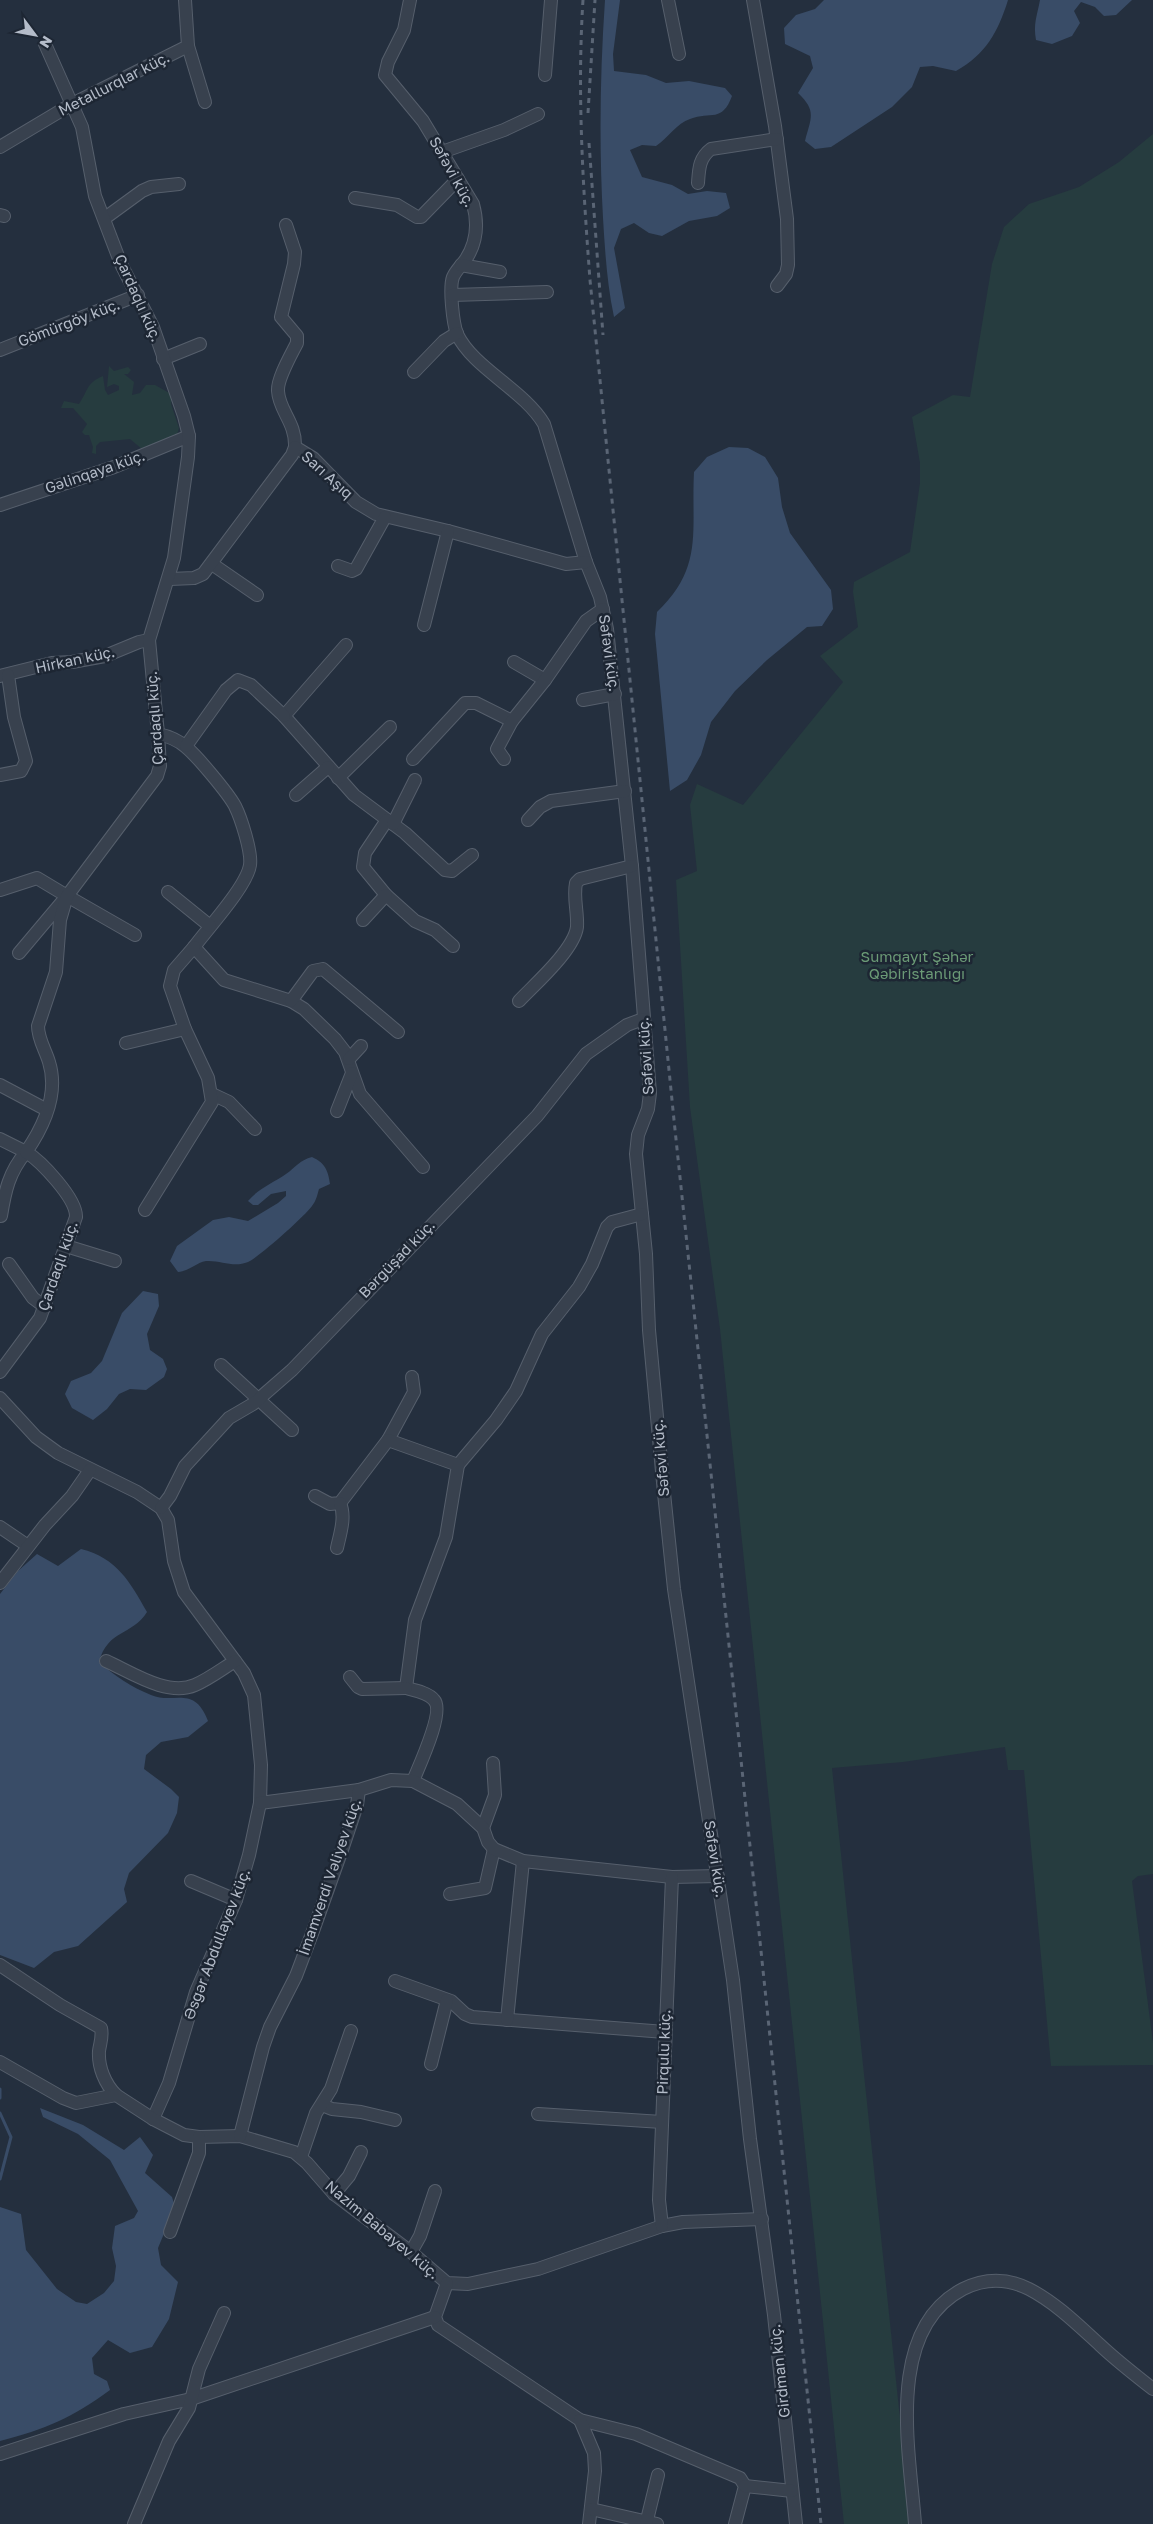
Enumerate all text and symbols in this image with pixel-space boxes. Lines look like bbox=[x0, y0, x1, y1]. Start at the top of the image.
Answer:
north arrow bbox=[10, 10, 60, 60]
text: N bbox=[36, 33, 56, 51]
street label: Metallurqlar küç. bbox=[55, 47, 172, 119]
street label: Səfəvi küç. bbox=[426, 133, 480, 210]
street label: Çardaqlı küç. bbox=[112, 251, 166, 344]
street label: Gömürgöy küç. bbox=[15, 294, 122, 350]
street label: Gəlinqaya küç. bbox=[42, 446, 147, 497]
street label: Sarı Aşıq bbox=[298, 447, 357, 502]
street label: Səfəvi küç. bbox=[596, 613, 624, 693]
street label: Hirkan küç. bbox=[33, 642, 116, 676]
street label: Çardaqlı küç. bbox=[142, 671, 166, 765]
park label: Sumqayıt Şəhər Qəbiristanlığı bbox=[861, 947, 974, 982]
street label: Səfəvi küç. bbox=[633, 1017, 657, 1096]
street label: Bərgüşad küç. bbox=[354, 1215, 438, 1301]
street label: Çardaqlı küç. bbox=[33, 1218, 81, 1313]
street label: Səfəvi küç. bbox=[648, 1419, 672, 1498]
street label: İmamverdi Vəliyev küç. bbox=[294, 1796, 364, 1957]
street label: Səfəvi küç. bbox=[701, 1819, 731, 1899]
street label: Əsgər Abdullayev küç. bbox=[179, 1866, 253, 2022]
street label: Pirqulu küç. bbox=[653, 2009, 673, 2095]
street label: Nazim Babayev küç. bbox=[322, 2176, 443, 2282]
street label: Girdman küç. bbox=[765, 2323, 793, 2419]

